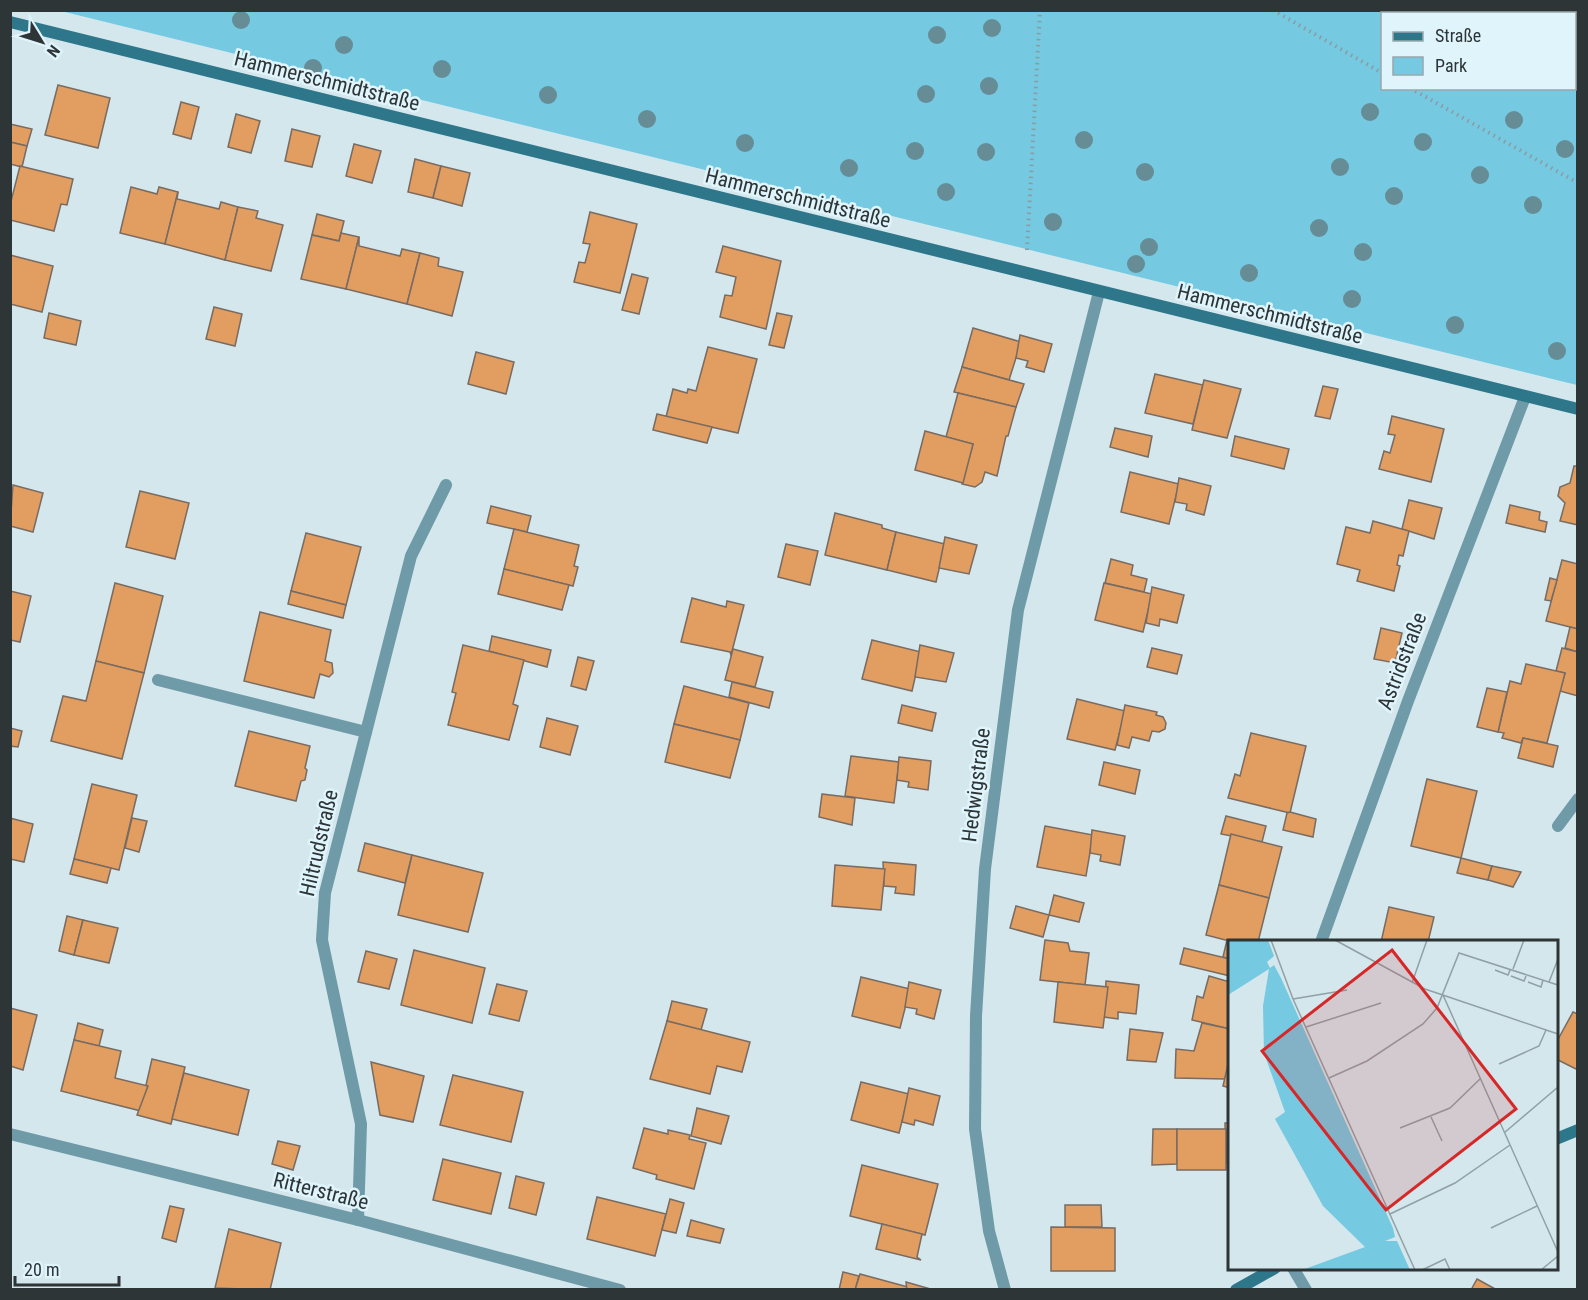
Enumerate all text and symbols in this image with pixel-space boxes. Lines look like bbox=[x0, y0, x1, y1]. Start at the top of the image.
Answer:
north arrow bbox=[12, 12, 72, 72]
legend bbox=[1381, 12, 1576, 90]
text: Straße bbox=[1435, 25, 1481, 46]
text: N bbox=[43, 41, 64, 61]
street label: Hammerschmidtstraße bbox=[232, 46, 422, 116]
text: Park bbox=[1435, 55, 1467, 76]
street label: Hammerschmidtstraße bbox=[703, 163, 893, 233]
street label: Hammerschmidtstraße bbox=[1175, 279, 1365, 349]
street label: Astridstraße bbox=[1372, 609, 1432, 713]
street label: Hedwigstraße bbox=[957, 726, 995, 843]
street label: Hiltrudstraße bbox=[295, 787, 343, 899]
inset map bbox=[1228, 940, 1558, 1270]
street label: Ritterstraße bbox=[271, 1168, 371, 1214]
scale bar bbox=[15, 1249, 118, 1287]
text: 20 m bbox=[24, 1259, 59, 1280]

